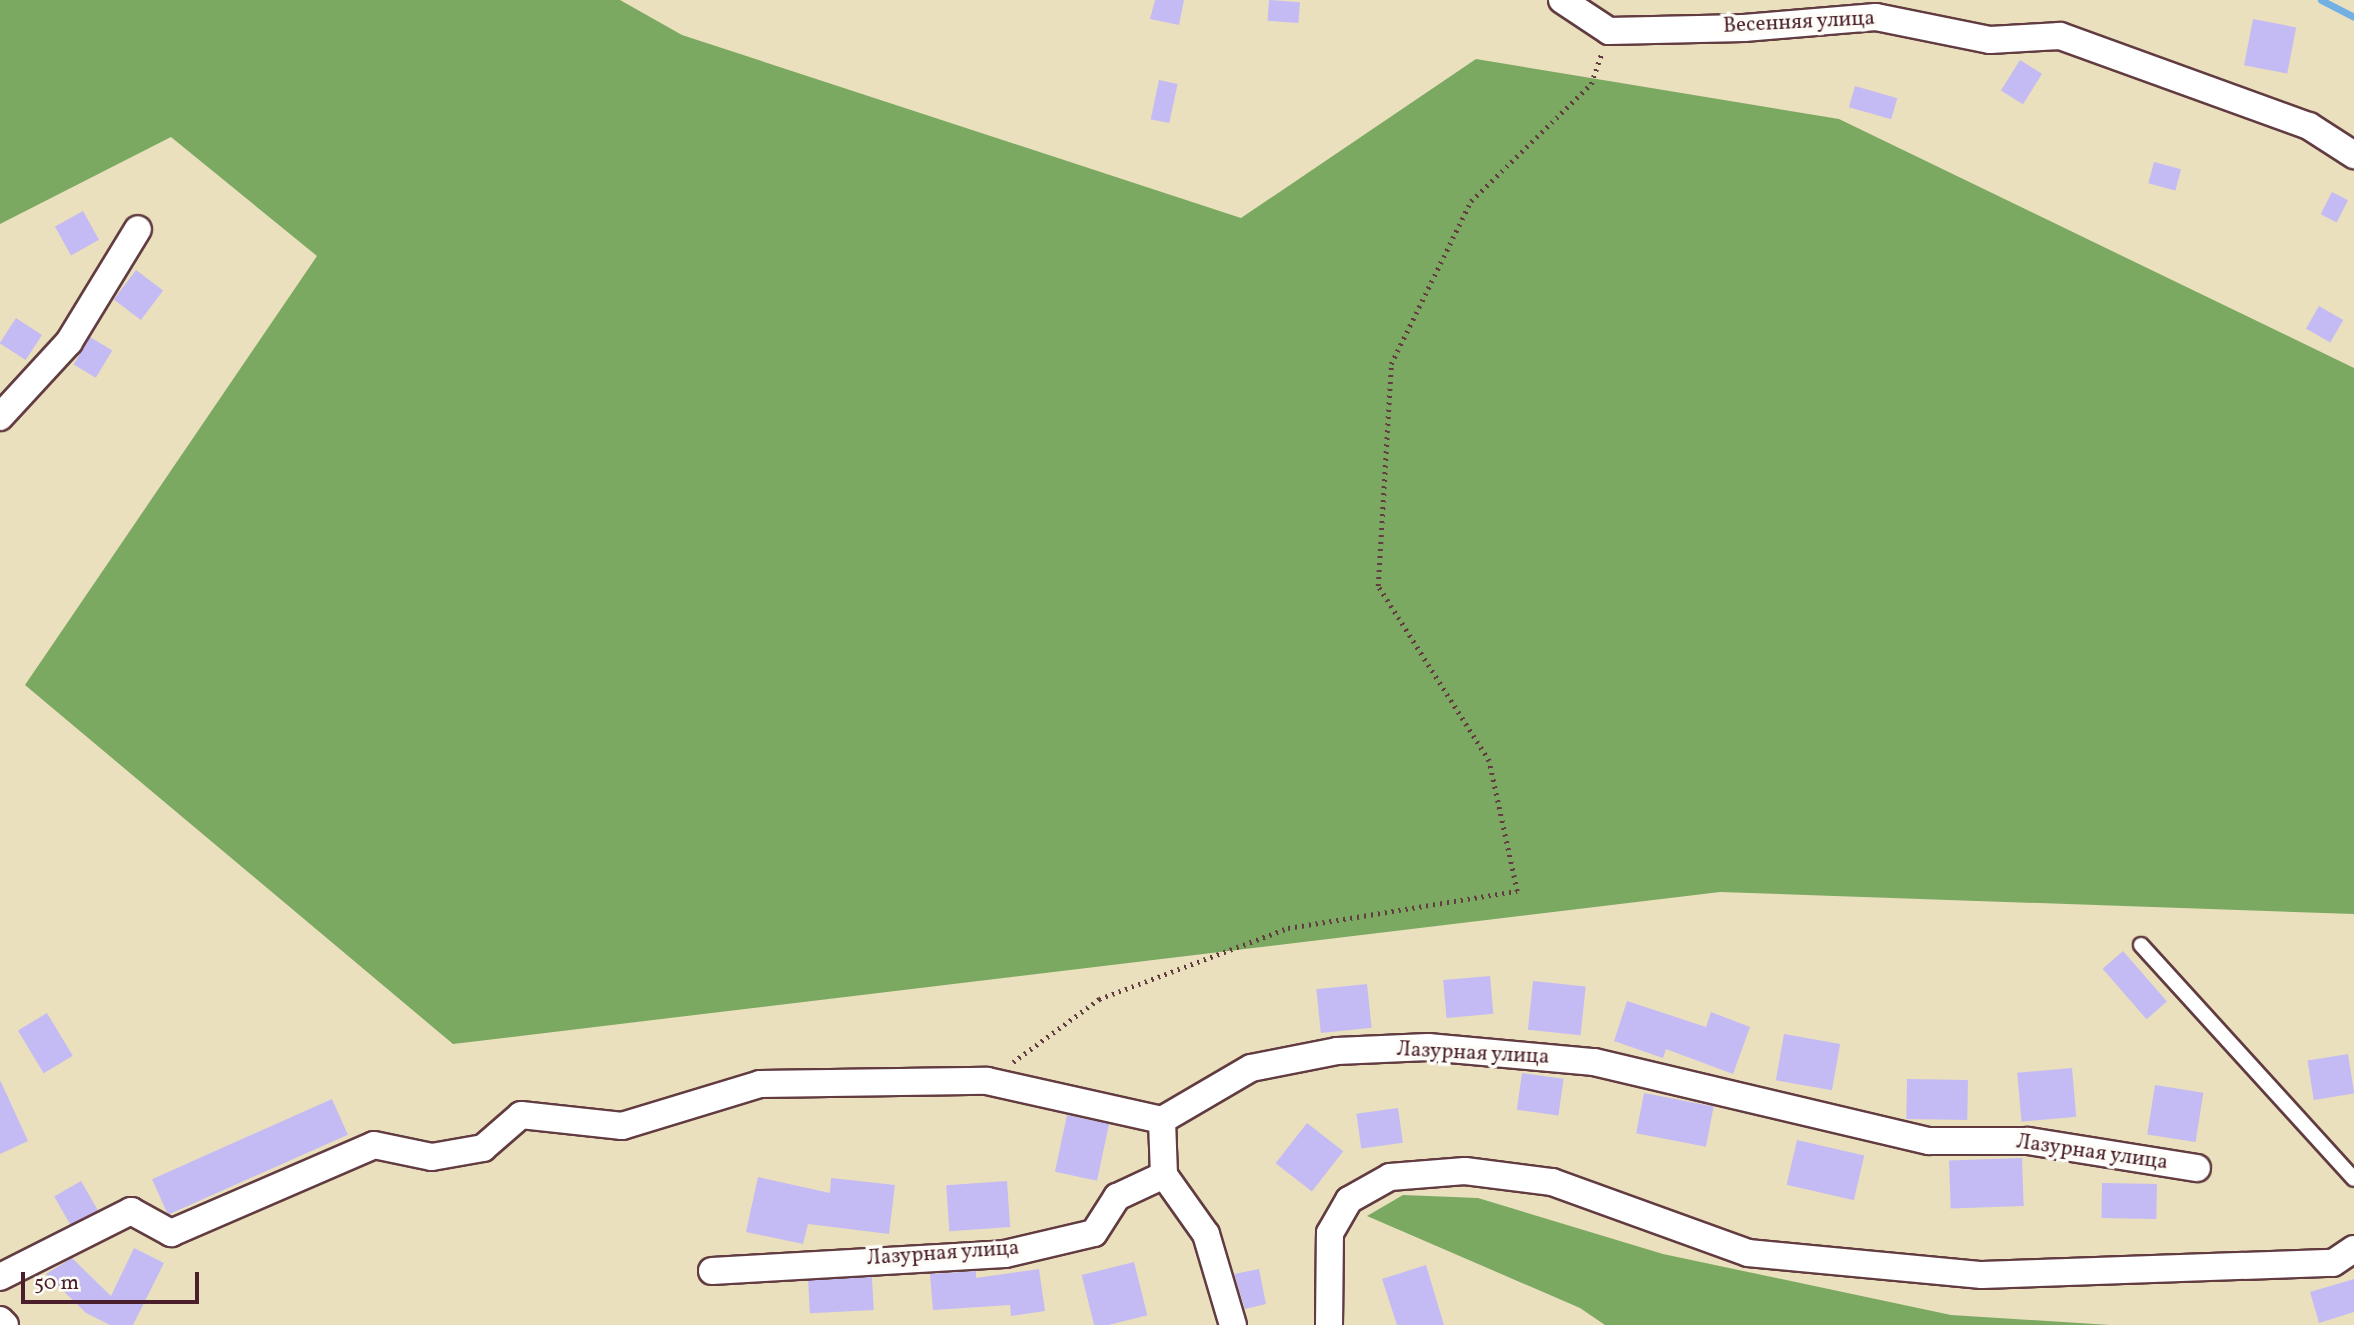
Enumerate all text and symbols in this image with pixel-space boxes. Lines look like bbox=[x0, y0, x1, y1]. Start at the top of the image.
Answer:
street label: Весенняя улица bbox=[1722, 6, 1876, 40]
street label: Лазурная улица bbox=[1396, 1037, 1550, 1071]
street label: Лазурная улица bbox=[2014, 1130, 2170, 1176]
street label: Лазурная улица bbox=[866, 1236, 1020, 1272]
scale bar bbox=[24, 1258, 203, 1302]
text: 50 m bbox=[34, 1269, 79, 1298]

